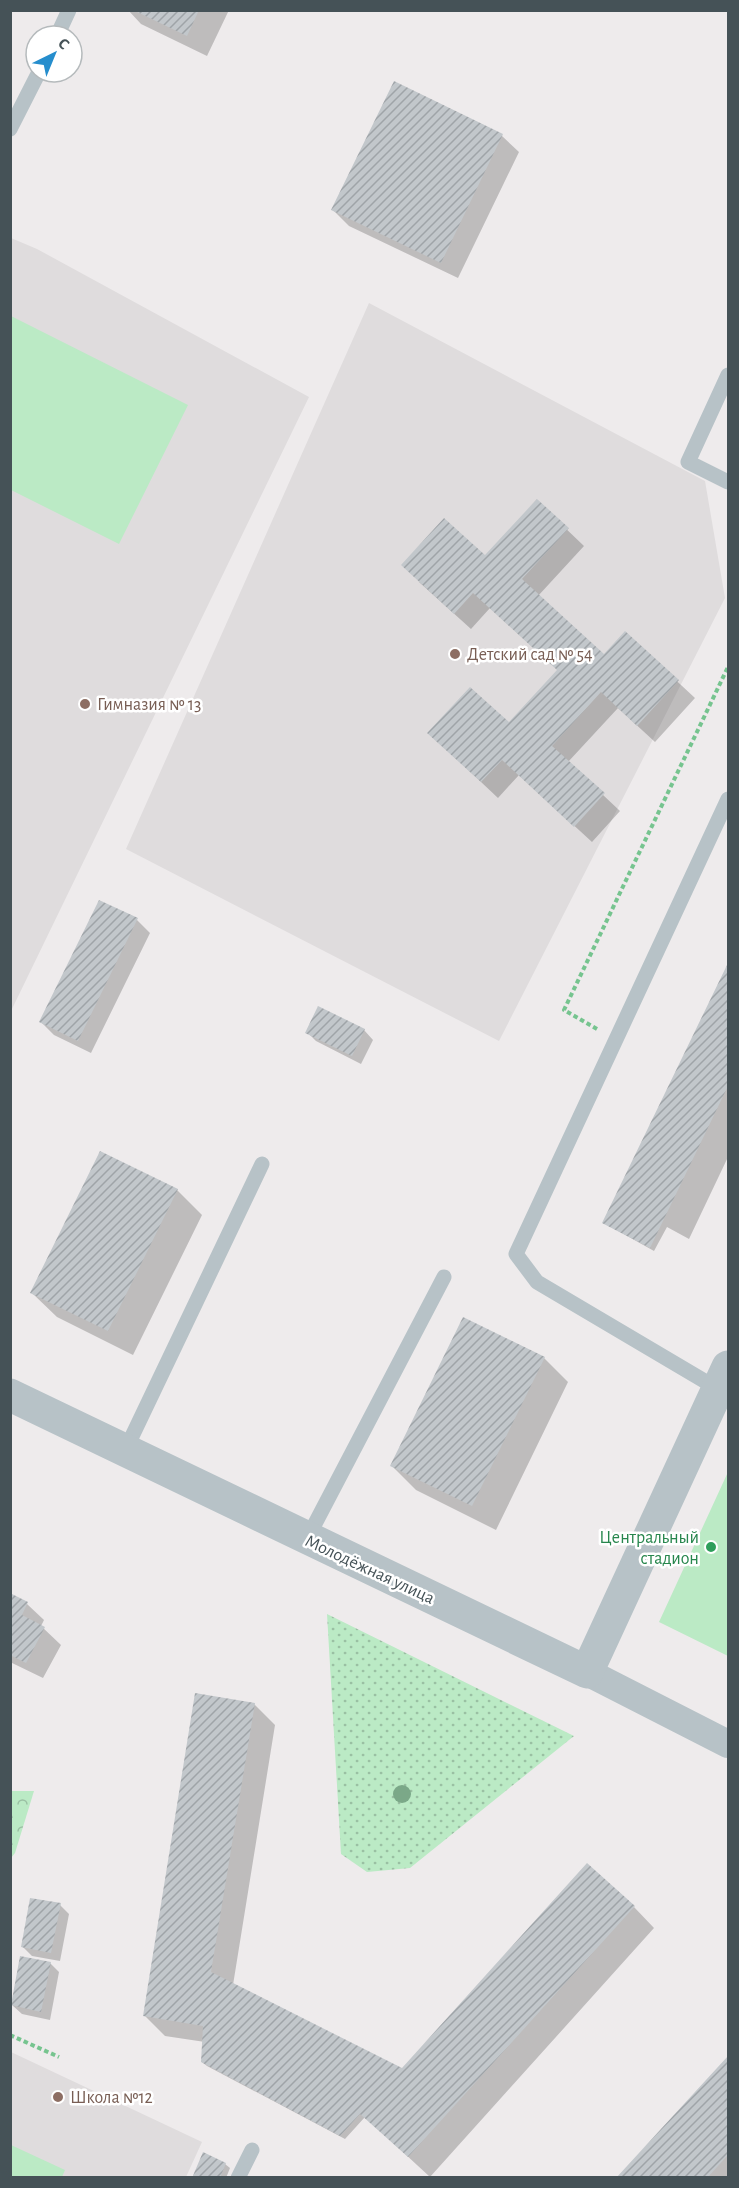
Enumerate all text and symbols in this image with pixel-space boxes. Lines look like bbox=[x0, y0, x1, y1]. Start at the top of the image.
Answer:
north arrow bbox=[24, 24, 84, 84]
text: С bbox=[55, 35, 72, 53]
place label: Детский сад № 54 bbox=[467, 646, 593, 664]
marker: Детский сад № 54 bbox=[448, 647, 462, 661]
place label: Гимназия № 13 bbox=[97, 696, 201, 714]
marker: Гимназия № 13 bbox=[78, 697, 92, 711]
place label: Центральный стадион bbox=[599, 1529, 699, 1568]
street label: Молодёжная улица bbox=[302, 1532, 437, 1608]
marker: Центральный стадион bbox=[704, 1540, 718, 1554]
place label: Школа №12 bbox=[70, 2089, 153, 2107]
marker: Школа №12 bbox=[51, 2090, 65, 2104]

